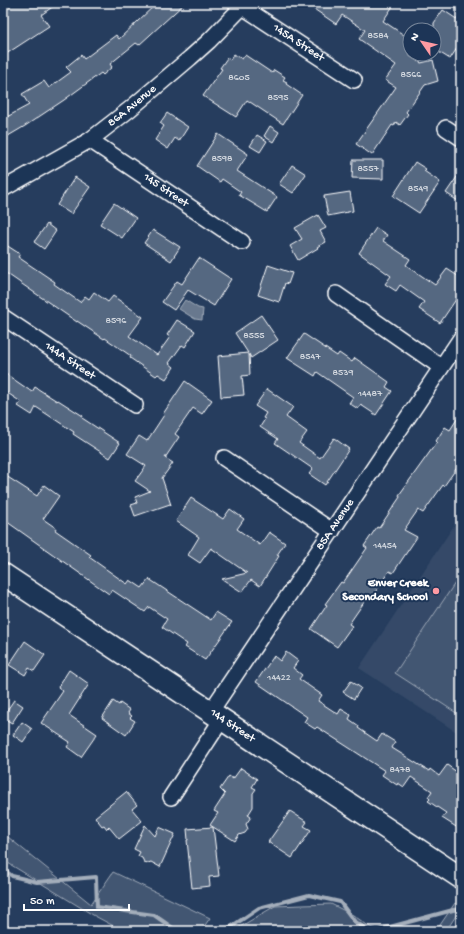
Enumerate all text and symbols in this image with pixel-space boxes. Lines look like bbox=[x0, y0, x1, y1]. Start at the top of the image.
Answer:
street label: 145A Street bbox=[269, 21, 327, 66]
north arrow bbox=[402, 22, 442, 62]
house number: 8584 bbox=[368, 30, 389, 42]
text: N bbox=[408, 31, 422, 44]
house number: 8566 bbox=[401, 69, 422, 81]
house number: 8605 bbox=[228, 72, 250, 84]
street label: 86A Avenue bbox=[105, 82, 160, 130]
house number: 8595 bbox=[267, 92, 289, 104]
house number: 8598 bbox=[211, 153, 233, 165]
house number: 8557 bbox=[357, 163, 379, 175]
street label: 145 Street bbox=[139, 170, 192, 212]
house number: 8549 bbox=[408, 183, 428, 195]
house number: 8596 bbox=[106, 315, 127, 327]
house number: 8555 bbox=[243, 330, 265, 342]
street label: 144A Street bbox=[41, 339, 99, 384]
house number: 8547 bbox=[300, 351, 321, 363]
house number: 8539 bbox=[333, 367, 353, 379]
house number: 14487 bbox=[357, 388, 383, 400]
street label: 85A Avenue bbox=[313, 496, 358, 553]
house number: 14454 bbox=[372, 540, 397, 552]
place label: Enver Creek Secondary School bbox=[342, 577, 430, 605]
marker: Enver Creek Secondary School bbox=[431, 586, 441, 596]
house number: 14422 bbox=[266, 672, 291, 684]
street label: 144 Street bbox=[206, 706, 258, 747]
house number: 8478 bbox=[390, 764, 411, 776]
scale bar bbox=[24, 886, 129, 912]
text: 50 m bbox=[30, 895, 55, 909]

